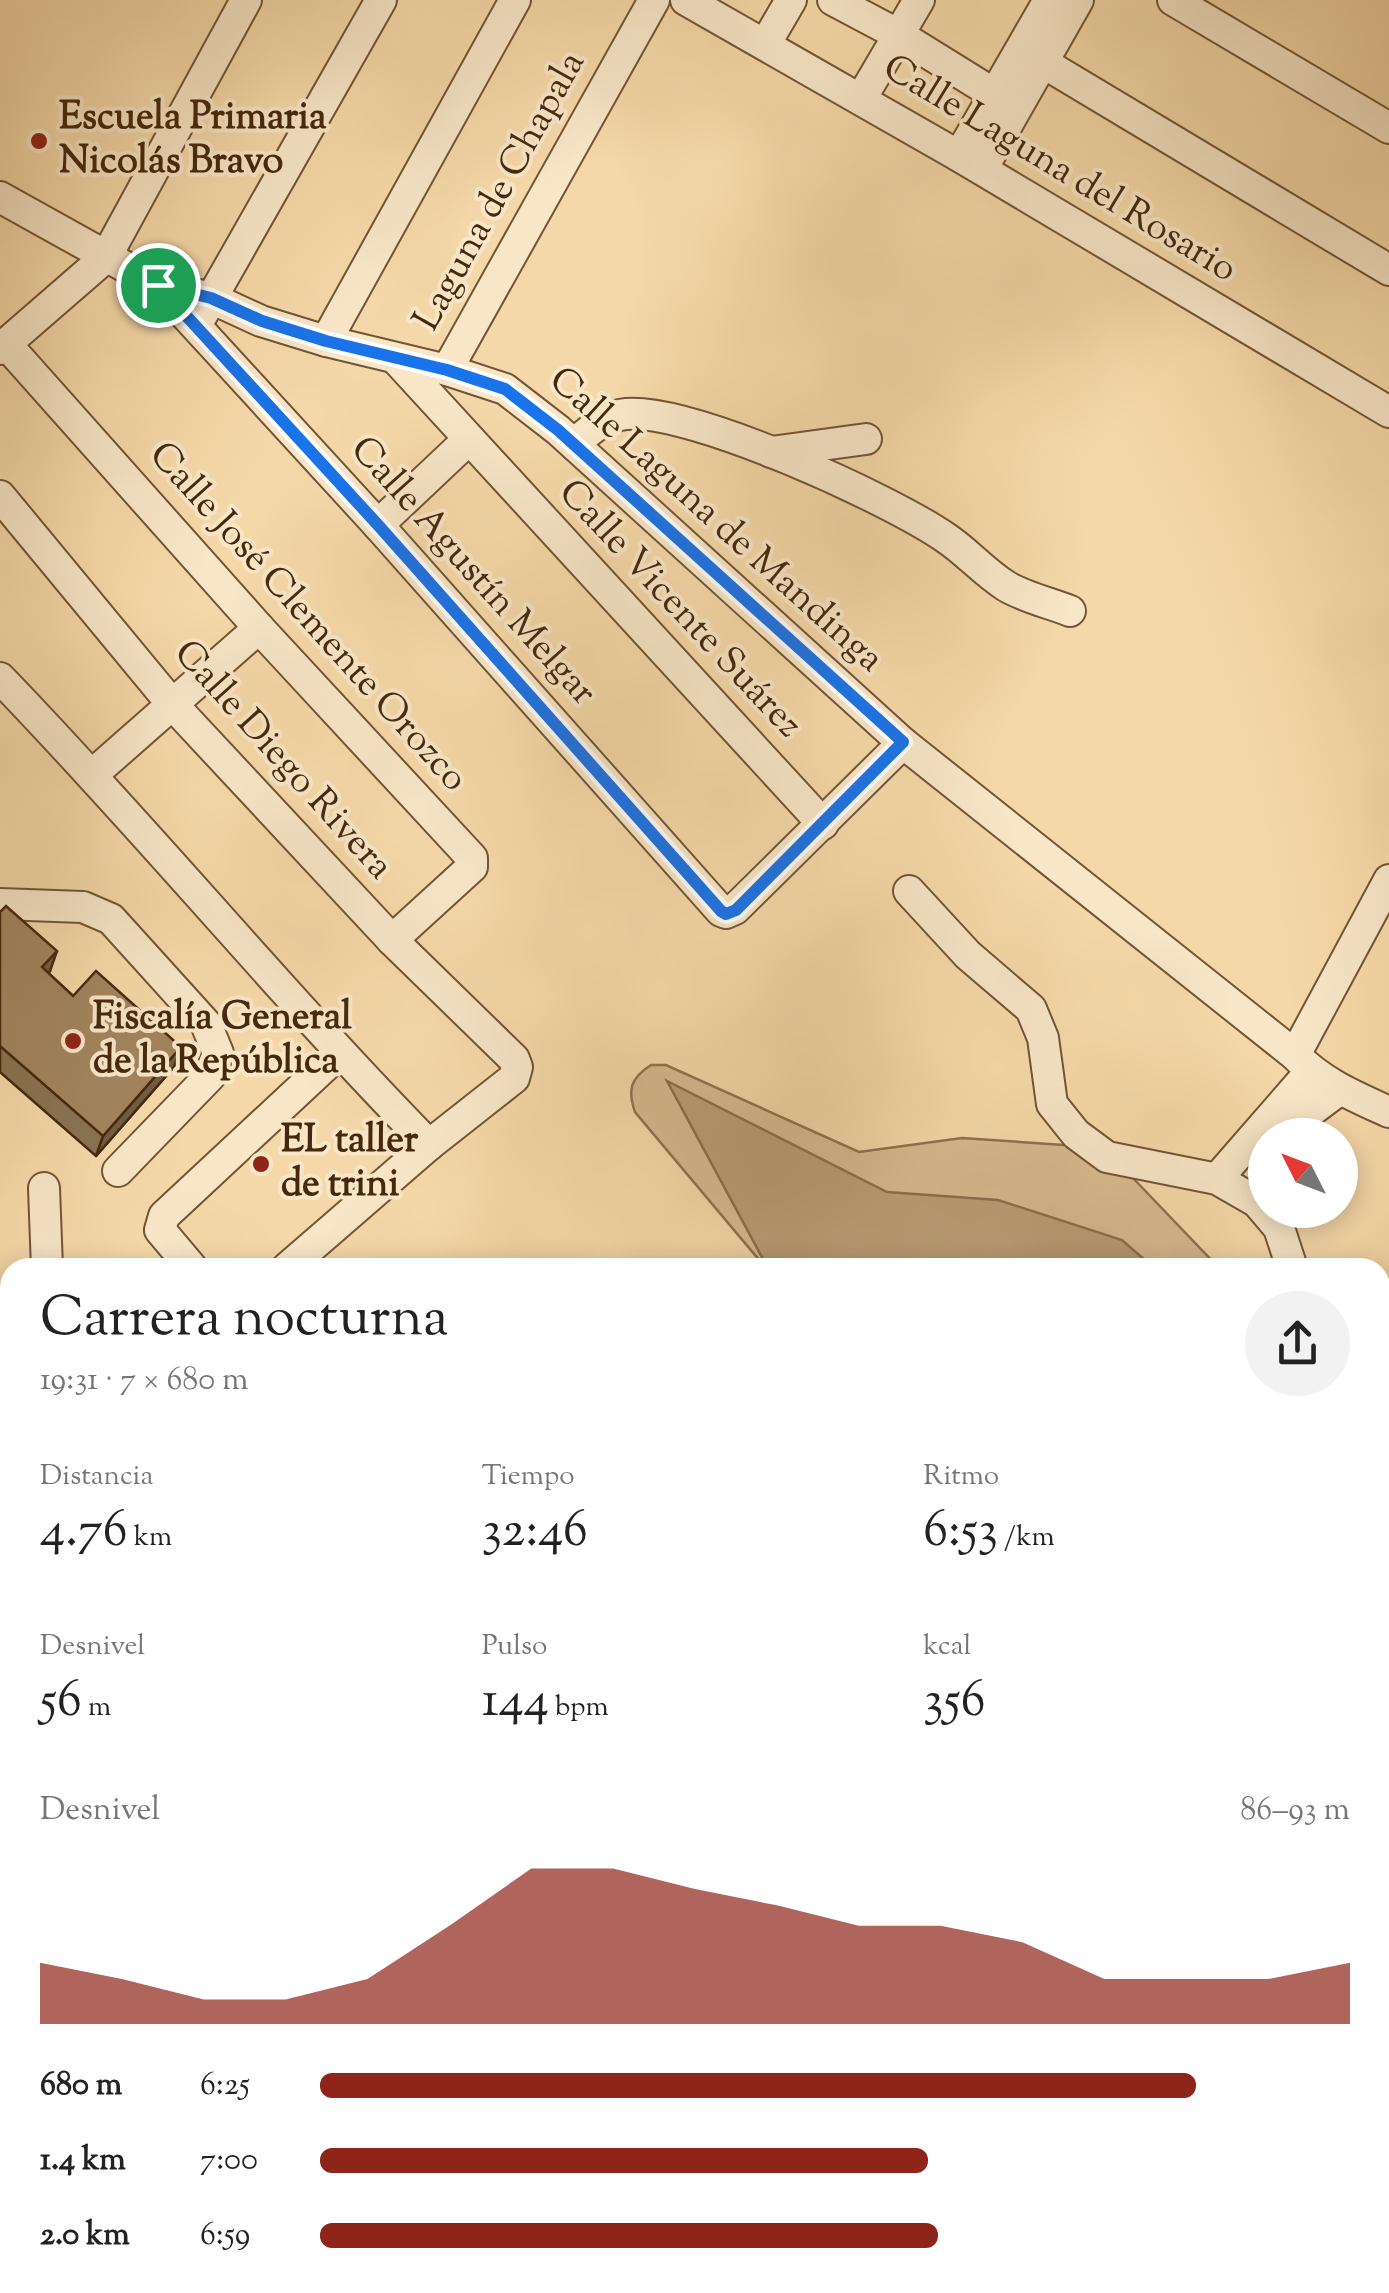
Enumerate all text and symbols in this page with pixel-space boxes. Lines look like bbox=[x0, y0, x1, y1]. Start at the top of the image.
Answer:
street label: Laguna de Chapala bbox=[402, 42, 600, 342]
street label: Calle Laguna del Rosario bbox=[872, 43, 1246, 297]
place label: Escuela Primaria Nicolás Bravo bbox=[59, 92, 327, 190]
marker: Escuela Primaria Nicolás Bravo bbox=[28, 130, 50, 152]
pin bbox=[116, 243, 201, 328]
icon: arrive bbox=[131, 258, 186, 313]
street label: Calle Laguna de Mandinga bbox=[535, 356, 895, 686]
street label: Calle Agustín Melgar bbox=[336, 425, 608, 719]
street label: Calle José Clemente Orozco bbox=[135, 431, 479, 805]
street label: Calle Vicente Suárez bbox=[544, 468, 814, 752]
street label: Calle Diego Rivera bbox=[160, 629, 404, 893]
place label: Fiscalía General de la República bbox=[93, 992, 352, 1090]
marker: Fiscalía General de la República bbox=[62, 1030, 84, 1052]
place label: EL taller de trini bbox=[281, 1115, 419, 1213]
north arrow bbox=[1248, 1118, 1358, 1228]
map controls bbox=[1248, 1118, 1358, 1228]
marker: EL taller de trini bbox=[250, 1153, 272, 1175]
text: Carrera nocturna bbox=[40, 1281, 448, 1360]
button: share bbox=[1245, 1291, 1350, 1396]
text: 19:31 · 7 × 680 m bbox=[40, 1358, 249, 1404]
text: Distancia bbox=[40, 1457, 153, 1497]
text: Tiempo bbox=[482, 1457, 575, 1497]
text: Ritmo bbox=[923, 1457, 999, 1497]
text: 4.76 bbox=[40, 1497, 128, 1569]
text: 32:46 bbox=[482, 1497, 588, 1569]
text: 6:53 bbox=[923, 1497, 998, 1569]
text: km bbox=[128, 1518, 172, 1558]
text: /km bbox=[998, 1518, 1055, 1558]
text: Desnivel bbox=[40, 1627, 145, 1667]
text: Pulso bbox=[482, 1627, 547, 1667]
text: kcal bbox=[923, 1627, 971, 1667]
text: 56 bbox=[40, 1667, 82, 1739]
text: 144 bbox=[482, 1667, 549, 1739]
text: 356 bbox=[923, 1667, 985, 1739]
text: m bbox=[82, 1688, 111, 1728]
text: bpm bbox=[549, 1688, 609, 1728]
text: Desnivel bbox=[40, 1788, 160, 1834]
text: 86–93 m bbox=[1240, 1788, 1350, 1834]
text: 680 m bbox=[40, 2063, 122, 2109]
text: 6:25 bbox=[200, 2063, 250, 2109]
text: 1.4 km bbox=[40, 2138, 126, 2184]
text: 7:00 bbox=[200, 2138, 258, 2184]
text: 2.0 km bbox=[40, 2213, 130, 2259]
text: 6:59 bbox=[200, 2213, 250, 2259]

